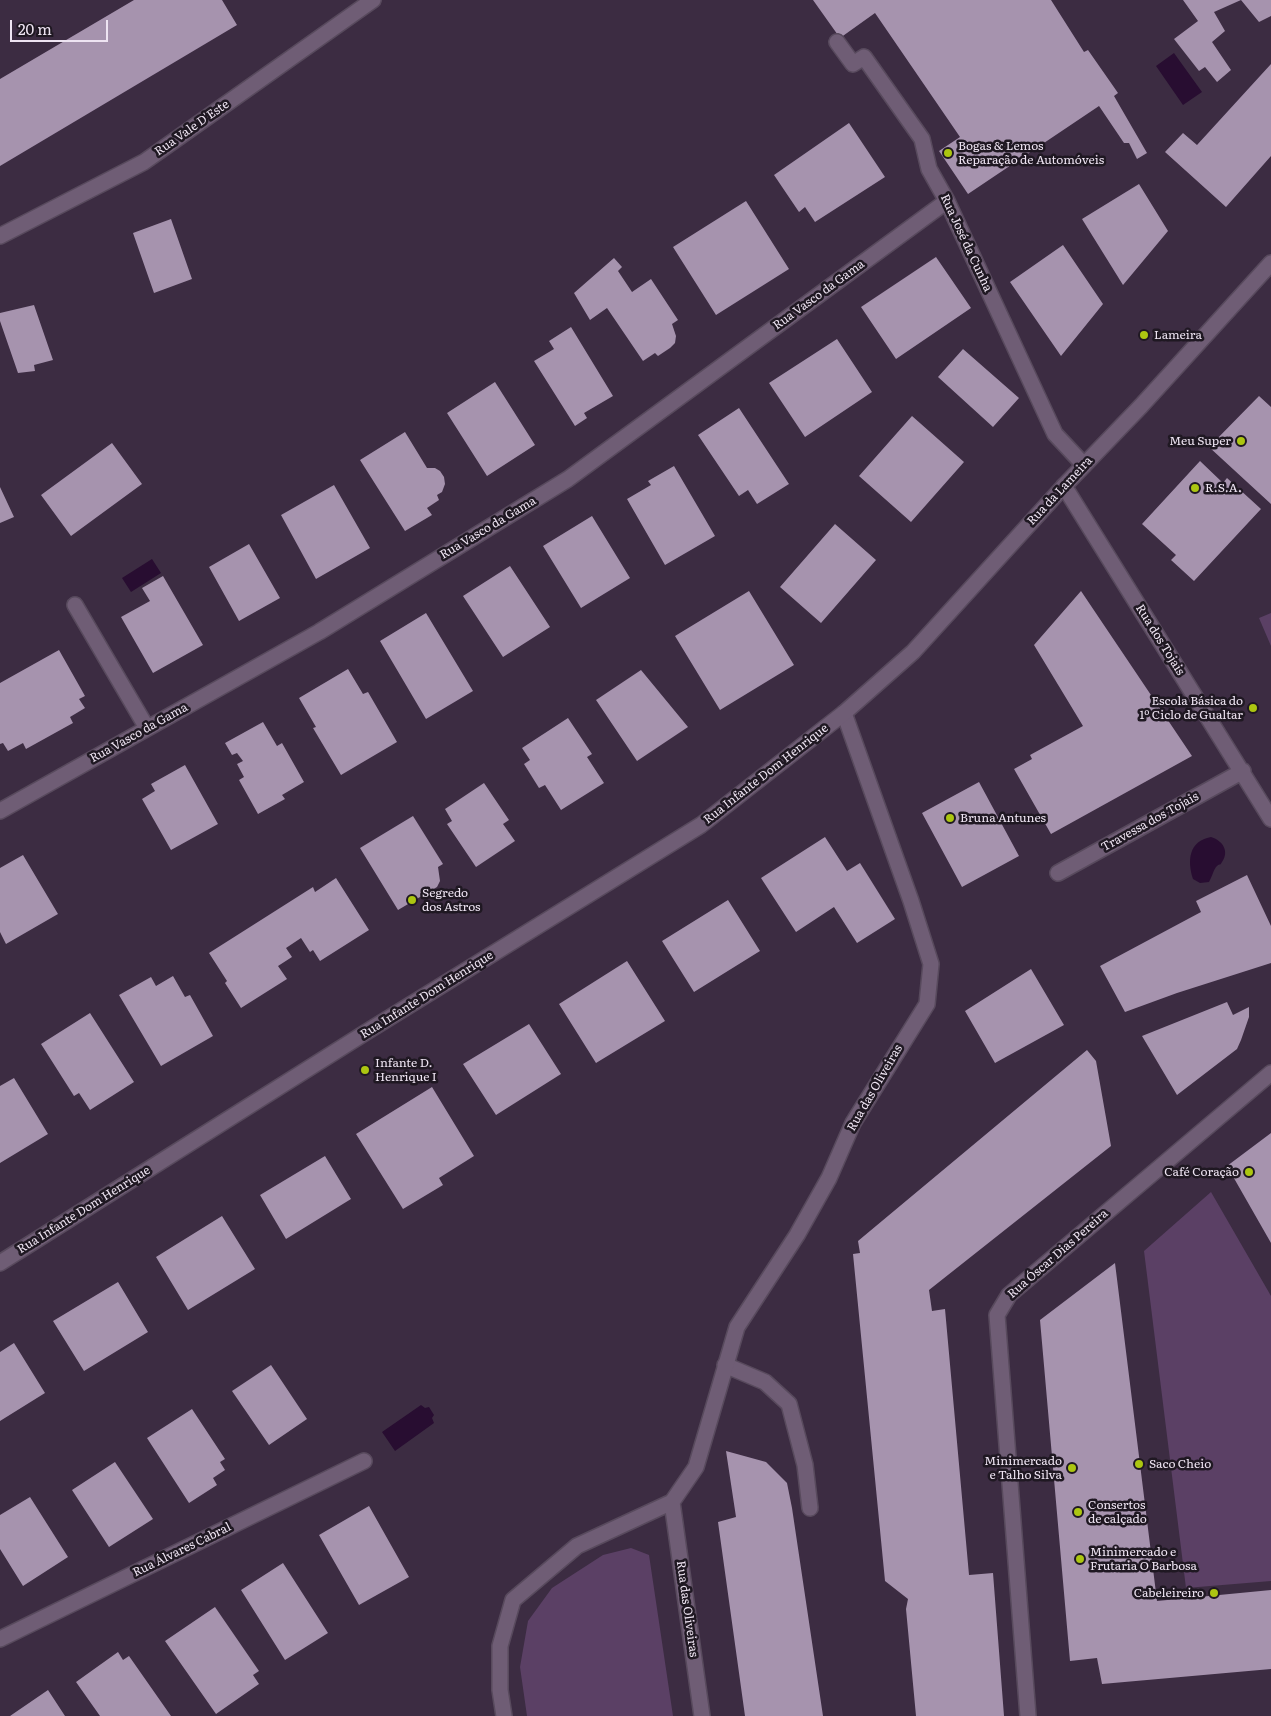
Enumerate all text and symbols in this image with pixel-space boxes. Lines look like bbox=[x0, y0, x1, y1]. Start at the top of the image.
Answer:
scale bar bbox=[12, 10, 110, 42]
text: 20 m bbox=[18, 17, 52, 40]
street label: Rua Vale D'Este bbox=[152, 97, 232, 159]
place label: Bogas & Lemos Reparação de Automóveis bbox=[958, 139, 1104, 167]
marker: Bogas & Lemos Reparação de Automóveis bbox=[942, 147, 954, 159]
street label: Rua José da Cunha bbox=[937, 192, 995, 294]
street label: Rua Vasco da Gama bbox=[770, 257, 868, 333]
place label: Lameira bbox=[1154, 328, 1202, 342]
marker: Lameira bbox=[1138, 329, 1150, 341]
place label: Meu Super bbox=[1169, 434, 1231, 448]
marker: Meu Super bbox=[1235, 435, 1247, 447]
street label: Rua da Lameira bbox=[1024, 454, 1096, 528]
place label: R.S.A. bbox=[1205, 481, 1242, 495]
marker: R.S.A. bbox=[1189, 482, 1201, 494]
street label: Rua Vasco da Gama bbox=[437, 494, 539, 562]
street label: Rua dos Tojais bbox=[1132, 602, 1188, 678]
place label: Escola Básica do 1º Ciclo de Gualtar bbox=[1139, 694, 1243, 722]
street label: Rua Vasco da Gama bbox=[88, 700, 190, 766]
marker: Escola Básica do 1º Ciclo de Gualtar bbox=[1247, 702, 1259, 714]
street label: Rua Infante Dom Henrique bbox=[701, 721, 831, 827]
street label: Travessa dos Tojais bbox=[1099, 789, 1201, 855]
place label: Bruna Antunes bbox=[960, 811, 1046, 825]
marker: Bruna Antunes bbox=[944, 812, 956, 824]
place label: Segredo dos Astros bbox=[422, 886, 480, 914]
marker: Segredo dos Astros bbox=[406, 894, 418, 906]
street label: Rua Infante Dom Henrique bbox=[358, 948, 496, 1042]
street label: Rua das Oliveiras bbox=[844, 1042, 906, 1134]
place label: Infante D. Henrique I bbox=[375, 1056, 437, 1084]
marker: Infante D. Henrique I bbox=[359, 1064, 371, 1076]
street label: Rua Infante Dom Henrique bbox=[15, 1163, 153, 1257]
place label: Café Coração bbox=[1164, 1165, 1239, 1179]
marker: Café Coração bbox=[1243, 1166, 1255, 1178]
street label: Rua Óscar Dias Pereira bbox=[1005, 1207, 1111, 1301]
place label: Minimercado e Talho Silva bbox=[984, 1454, 1062, 1482]
place label: Saco Cheio bbox=[1149, 1457, 1211, 1471]
marker: Saco Cheio bbox=[1133, 1458, 1145, 1470]
marker: Minimercado e Talho Silva bbox=[1066, 1462, 1078, 1474]
place label: Consertos de calçado bbox=[1088, 1498, 1147, 1526]
marker: Consertos de calçado bbox=[1072, 1506, 1084, 1518]
street label: Rua Álvares Cabral bbox=[131, 1520, 233, 1580]
place label: Minimercado e Frutaria O Barbosa bbox=[1090, 1545, 1197, 1573]
marker: Minimercado e Frutaria O Barbosa bbox=[1074, 1553, 1086, 1565]
street label: Rua das Oliveiras bbox=[673, 1560, 701, 1658]
place label: Cabeleireiro bbox=[1134, 1586, 1204, 1600]
marker: Cabeleireiro bbox=[1208, 1587, 1220, 1599]

